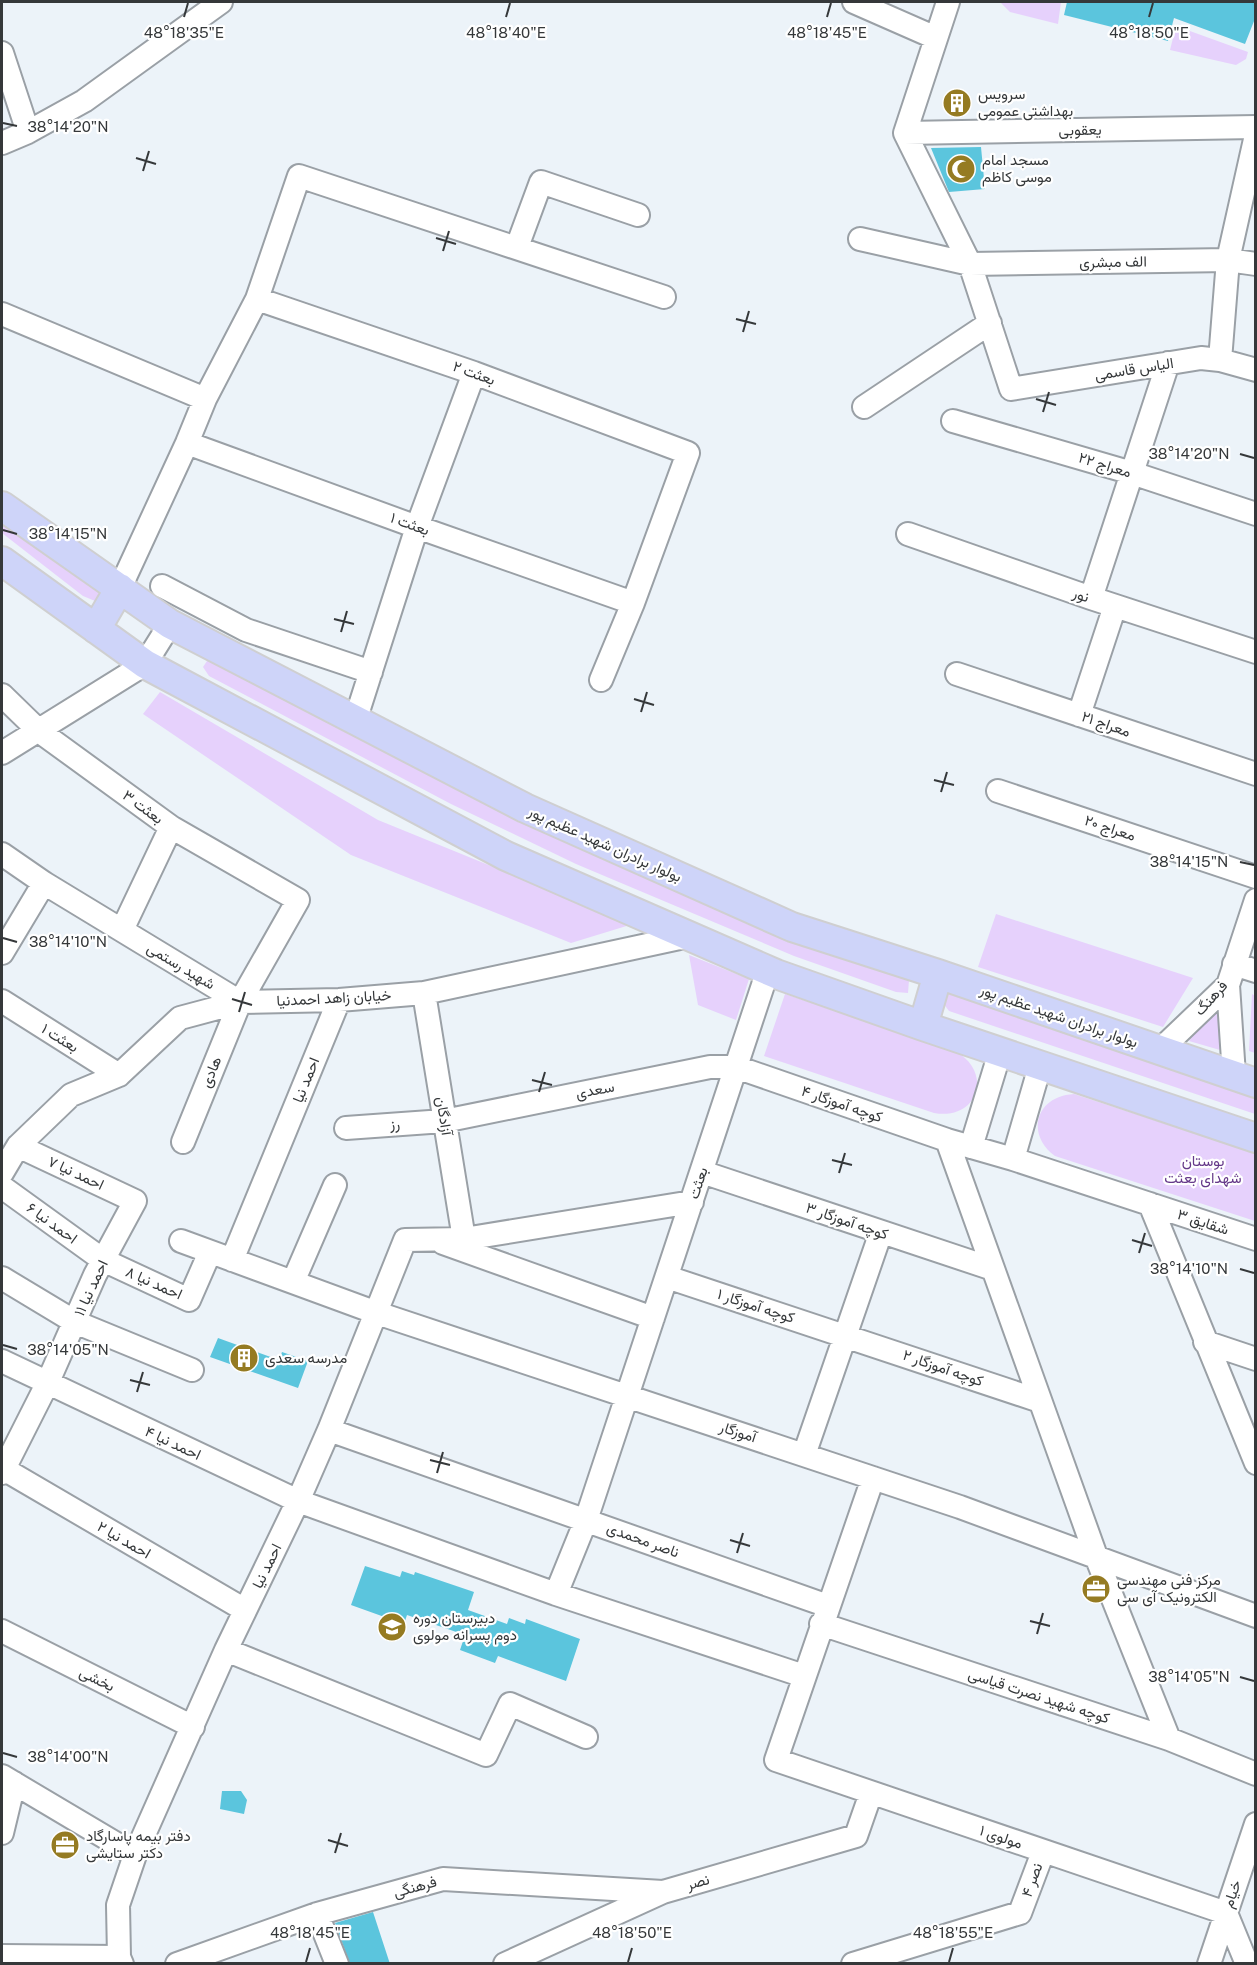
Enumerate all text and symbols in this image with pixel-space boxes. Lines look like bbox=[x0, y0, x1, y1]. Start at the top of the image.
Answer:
text: 48°18'35"E bbox=[144, 24, 224, 41]
text: 48°18'40"E bbox=[466, 24, 546, 41]
text: 48°18'45"E bbox=[787, 24, 867, 41]
text: 48°18'50"E bbox=[1109, 24, 1189, 41]
place label: سرویس بهداشتی عمومی bbox=[978, 85, 1073, 121]
building icon: سرویس بهداشتی عمومی bbox=[941, 87, 973, 119]
text: 38°14'20"N bbox=[27, 118, 109, 135]
street label: یعقوبی bbox=[1058, 121, 1102, 140]
place label: مسجد امام موسی کاظم bbox=[982, 151, 1052, 187]
mosque icon: مسجد امام موسی کاظم bbox=[945, 153, 977, 185]
street label: الف مبشری bbox=[1079, 252, 1147, 273]
street label: الیاس قاسمی bbox=[1093, 354, 1175, 385]
street label: بعثت ۲ bbox=[450, 357, 498, 389]
text: 38°14'20"N bbox=[1148, 445, 1230, 462]
street label: معراج ۲۲ bbox=[1076, 448, 1134, 483]
street label: بعثت ۱ bbox=[388, 509, 432, 539]
text: 38°14'15"N bbox=[29, 525, 107, 542]
street label: نور bbox=[1070, 584, 1092, 606]
street label: معراج ۲۱ bbox=[1078, 707, 1133, 743]
street label: بعثت ۳ bbox=[119, 786, 167, 828]
street label: بولوار برادران شهید عظیم‌ پور bbox=[524, 802, 684, 887]
street label: معراج ۲۰ bbox=[1082, 811, 1138, 847]
text: 38°14'15"N bbox=[1150, 853, 1228, 870]
text: 38°14'10"N bbox=[29, 933, 107, 950]
street label: شهید رستمی bbox=[143, 939, 218, 994]
street label: فرهنگ bbox=[1191, 977, 1232, 1019]
street label: بولوار برادران شهید عظیم‌ پور bbox=[976, 980, 1140, 1052]
street label: خیابان زاهد احمدنیا bbox=[276, 986, 392, 1010]
street label: بعثت ۱ bbox=[38, 1020, 82, 1056]
street label: هادی bbox=[197, 1054, 226, 1091]
street label: احمد نیا bbox=[289, 1055, 323, 1105]
street label: سعدی bbox=[574, 1077, 616, 1104]
street label: کوچه آموزگار ۴ bbox=[799, 1082, 885, 1127]
street label: آزادگان bbox=[432, 1095, 456, 1138]
street label: رز bbox=[388, 1115, 401, 1133]
street label: احمد نیا ۷ bbox=[45, 1152, 107, 1194]
park label: بوستان شهدای بعثت bbox=[1164, 1152, 1242, 1188]
street label: بعثت bbox=[684, 1165, 712, 1201]
street label: کوچه آموزگار ۳ bbox=[803, 1198, 891, 1245]
street label: احمد نیا ۶ bbox=[23, 1199, 81, 1247]
street label: شقایق ۳ bbox=[1175, 1205, 1231, 1240]
street label: احمد نیا ۱۱ bbox=[70, 1257, 112, 1319]
text: 38°14'10"N bbox=[1150, 1260, 1228, 1277]
street label: احمد نیا ۸ bbox=[123, 1263, 185, 1303]
street label: کوچه آموزگار ۱ bbox=[715, 1285, 797, 1328]
text: 38°14'05"N bbox=[27, 1341, 109, 1358]
building icon: مدرسه سعدی bbox=[228, 1342, 260, 1374]
street label: کوچه آموزگار ۲ bbox=[900, 1346, 986, 1391]
place label: مدرسه سعدی bbox=[265, 1349, 347, 1368]
street label: آموزگار bbox=[716, 1417, 760, 1447]
street label: احمد نیا ۴ bbox=[142, 1422, 204, 1464]
street label: احمد نیا ۲ bbox=[94, 1517, 154, 1563]
street label: ناصر محمدی bbox=[604, 1519, 682, 1562]
street label: احمد نیا bbox=[249, 1541, 285, 1591]
place label: مرکز فنی مهندسی الکترونیک آی سی bbox=[1117, 1571, 1221, 1607]
office icon: مرکز فنی مهندسی الکترونیک آی سی bbox=[1080, 1573, 1112, 1605]
place label: دبیرستان دوره دوم پسرانه مولوی bbox=[413, 1609, 517, 1645]
school or university icon: دبیرستان دوره دوم پسرانه مولوی bbox=[376, 1611, 408, 1643]
street label: بخشی bbox=[76, 1663, 118, 1696]
street label: کوچه شهید نصرت قیاسی bbox=[966, 1665, 1112, 1728]
text: 38°14'05"N bbox=[1148, 1668, 1230, 1685]
text: 38°14'00"N bbox=[27, 1748, 109, 1765]
street label: مولوی ۱ bbox=[977, 1821, 1025, 1854]
place label: دفتر بیمه پاسارگاد دکتر ستایشی bbox=[86, 1827, 191, 1863]
office icon: دفتر بیمه پاسارگاد دکتر ستایشی bbox=[49, 1829, 81, 1861]
street label: نصر ۴ bbox=[1018, 1860, 1046, 1900]
street label: نصر bbox=[684, 1870, 712, 1894]
street label: فرهنگی bbox=[391, 1873, 439, 1902]
street label: خیام bbox=[1219, 1878, 1246, 1911]
text: 48°18'45"E bbox=[270, 1924, 350, 1941]
text: 48°18'50"E bbox=[592, 1924, 672, 1941]
text: 48°18'55"E bbox=[913, 1924, 993, 1941]

